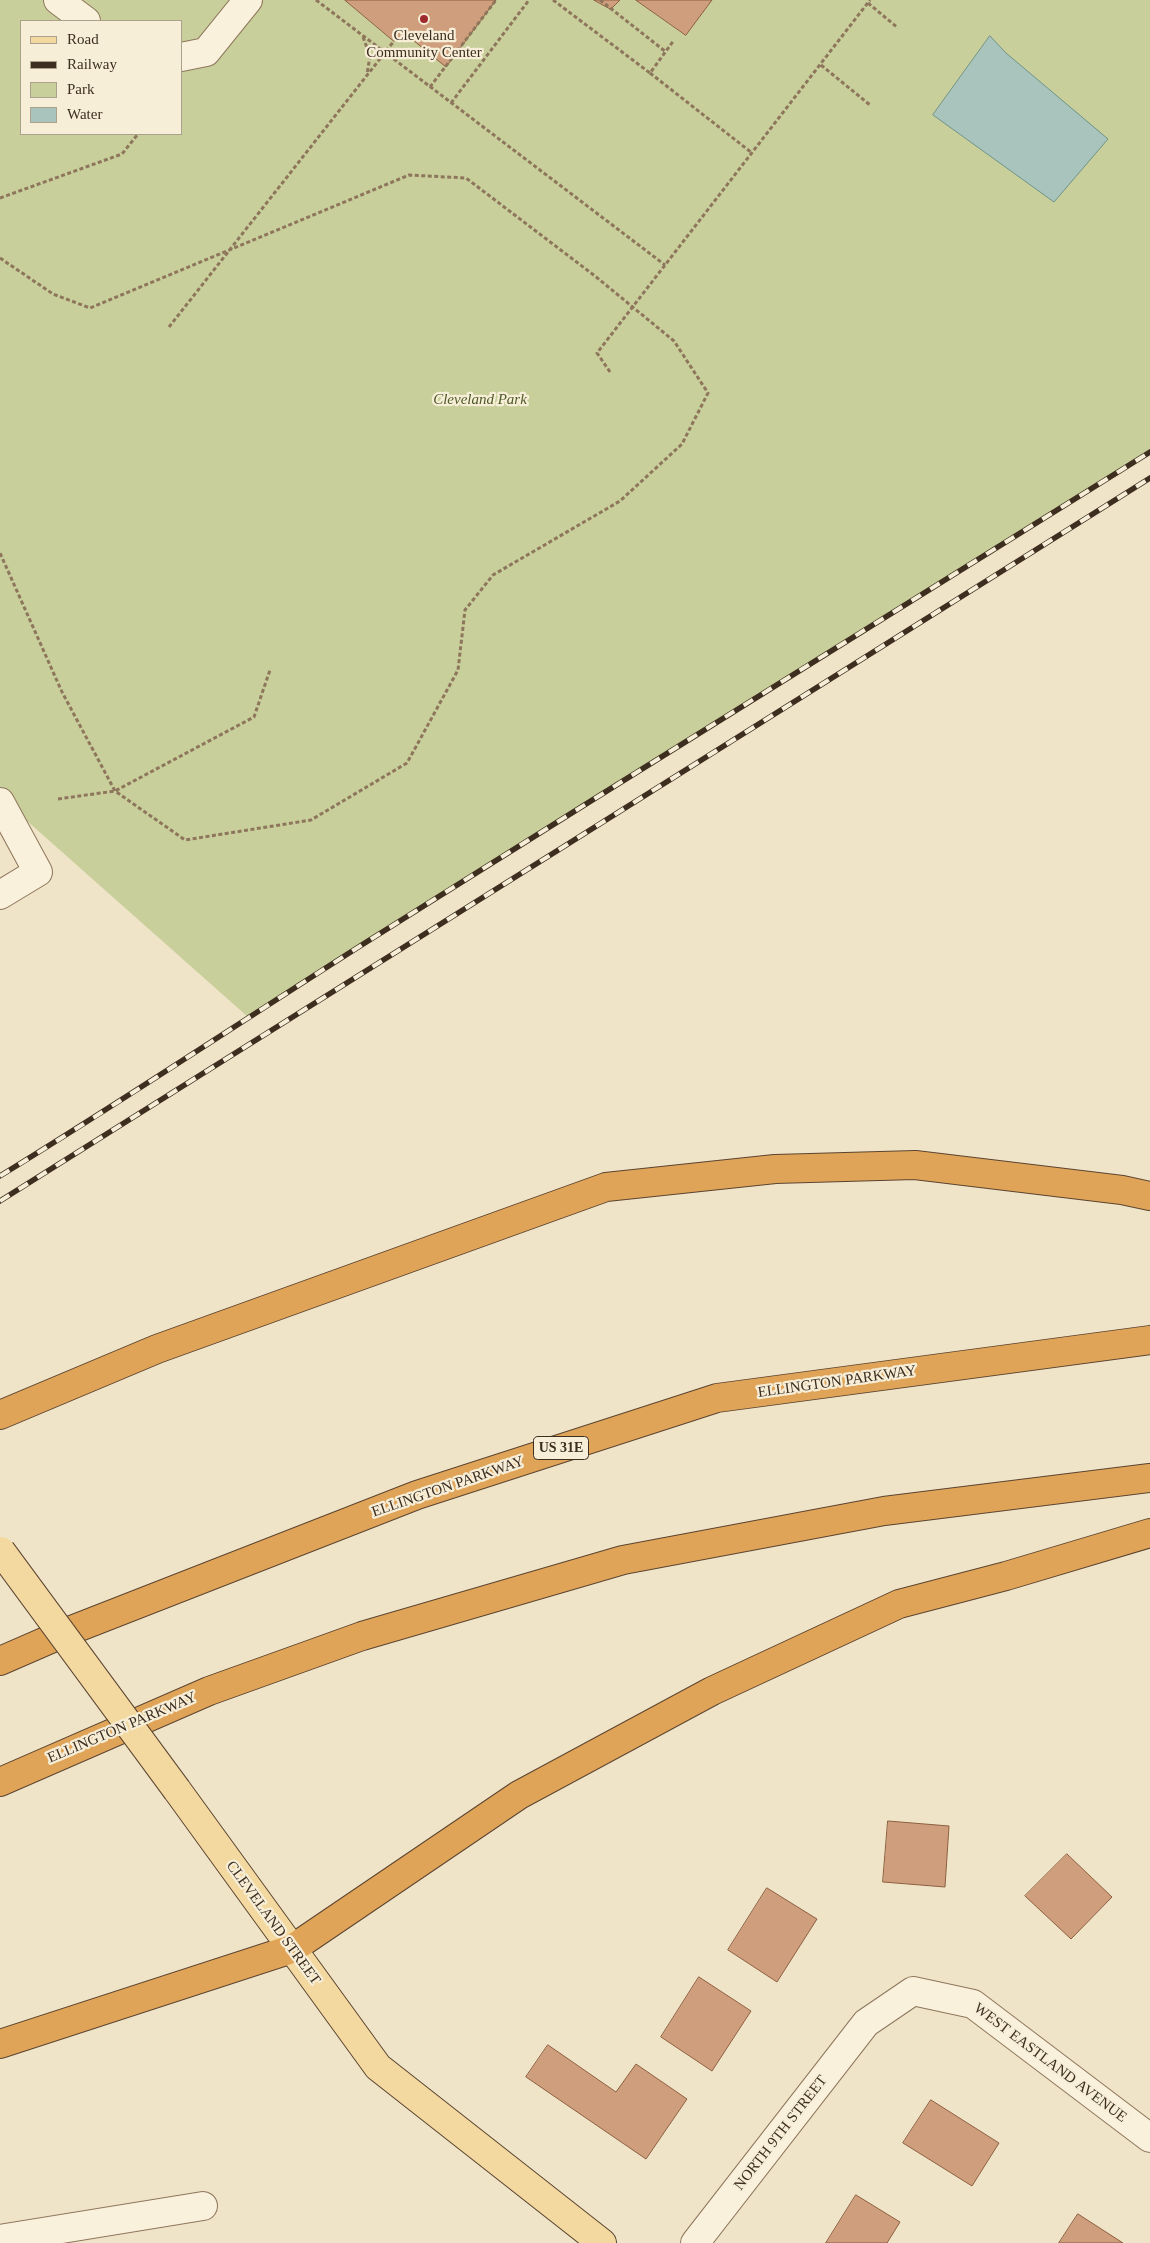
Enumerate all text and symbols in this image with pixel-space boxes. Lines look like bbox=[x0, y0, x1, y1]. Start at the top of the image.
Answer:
marker: Cleveland Community Center bbox=[418, 13, 430, 25]
legend bbox=[20, 20, 182, 135]
place label: Cleveland Community Center bbox=[366, 27, 482, 62]
text: Road bbox=[67, 31, 99, 47]
text: Railway bbox=[67, 56, 117, 72]
text: Park bbox=[67, 81, 95, 97]
text: Water bbox=[67, 106, 102, 122]
park label: Cleveland Park bbox=[433, 391, 527, 409]
street label: ELLINGTON PARKWAY bbox=[757, 1362, 917, 1402]
road number: US 31E bbox=[534, 1436, 588, 1460]
street label: ELLINGTON PARKWAY bbox=[369, 1452, 527, 1522]
street label: ELLINGTON PARKWAY bbox=[45, 1688, 199, 1768]
street label: CLEVELAND STREET bbox=[222, 1858, 324, 1988]
street label: WEST EASTLAND AVENUE bbox=[970, 1999, 1130, 2127]
street label: NORTH 9TH STREET bbox=[731, 2072, 831, 2194]

